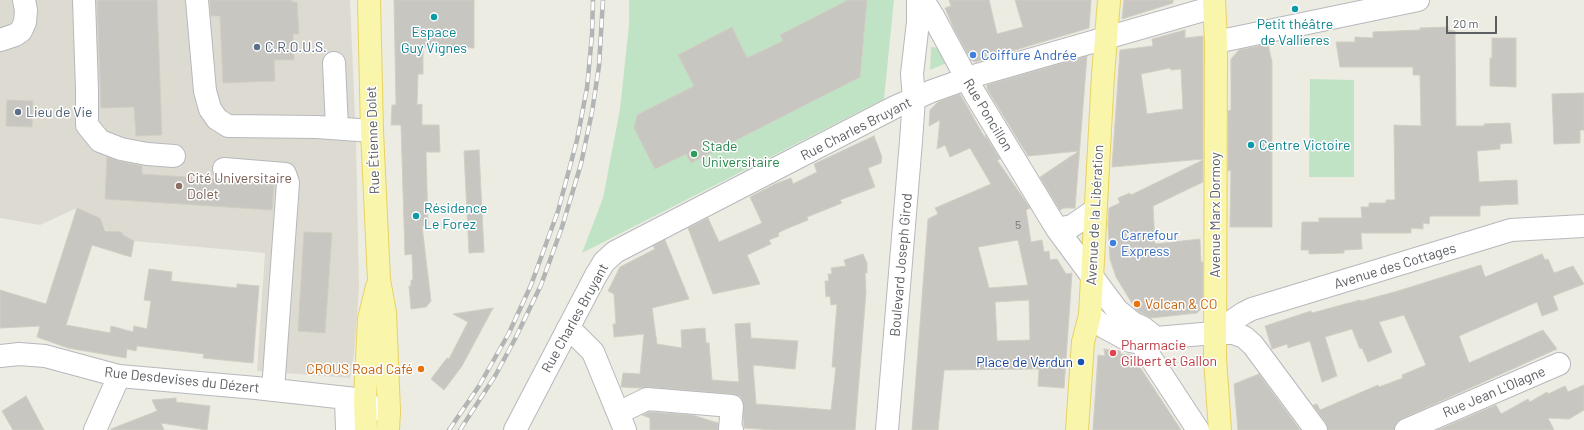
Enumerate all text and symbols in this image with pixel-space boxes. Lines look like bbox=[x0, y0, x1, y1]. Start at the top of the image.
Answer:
marker: Petit théâtre de Vallieres bbox=[1290, 4, 1300, 14]
scale bar bbox=[1448, 8, 1499, 34]
marker: Espace Guy Vignes bbox=[429, 12, 439, 22]
place label: Petit théâtre de Vallieres bbox=[1257, 16, 1333, 48]
text: 20 m bbox=[1453, 16, 1479, 30]
place label: Espace Guy Vignes bbox=[401, 24, 467, 56]
place label: C.R.O.U.S. bbox=[265, 39, 327, 55]
marker: C.R.O.U.S. bbox=[252, 42, 262, 52]
place label: Coiffure Andrée bbox=[981, 47, 1077, 63]
marker: Coiffure Andrée bbox=[968, 50, 978, 60]
street label: Rue Poncillon bbox=[960, 76, 1016, 154]
street label: Rue Étienne Dolet bbox=[363, 86, 383, 194]
street label: Rue Charles Bruyant bbox=[798, 94, 914, 164]
place label: Lieu de Vie bbox=[26, 104, 92, 120]
marker: Lieu de Vie bbox=[13, 107, 23, 117]
place label: Centre Victoire bbox=[1259, 137, 1351, 153]
place label: Stade Universitaire bbox=[702, 138, 780, 170]
marker: Centre Victoire bbox=[1246, 140, 1256, 150]
street label: Avenue de la Libération bbox=[1083, 144, 1107, 286]
marker: Stade Universitaire bbox=[689, 149, 699, 159]
street label: Avenue Marx Dormoy bbox=[1207, 152, 1223, 278]
place label: Cité Universitaire Dolet bbox=[187, 170, 292, 202]
marker: Cité Universitaire Dolet bbox=[174, 181, 184, 191]
street label: Boulevard Joseph Girod bbox=[886, 193, 916, 337]
place label: Résidence Le Forez bbox=[424, 200, 487, 232]
marker: Résidence Le Forez bbox=[411, 211, 421, 221]
house number: 5 bbox=[1015, 218, 1021, 232]
place label: Carrefour Express bbox=[1121, 227, 1179, 260]
marker: Carrefour Express bbox=[1108, 238, 1118, 248]
street label: Avenue des Cottages bbox=[1332, 239, 1458, 293]
street label: Rue Charles Bruyant bbox=[538, 260, 612, 376]
place label: Volcan & CO bbox=[1145, 296, 1217, 312]
marker: Volcan & CO bbox=[1132, 299, 1142, 309]
place label: Pharmacie Gilbert et Gallon bbox=[1121, 337, 1217, 370]
marker: Pharmacie Gilbert et Gallon bbox=[1108, 348, 1118, 358]
place label: Place de Verdun bbox=[976, 354, 1073, 370]
marker: Place de Verdun bbox=[1076, 357, 1086, 367]
place label: CROUS Road Café bbox=[306, 361, 413, 377]
street label: Rue Desdevises du Dézert bbox=[104, 363, 260, 397]
street label: Rue Jean L'Olagne bbox=[1440, 363, 1548, 421]
marker: CROUS Road Café bbox=[416, 364, 426, 374]

